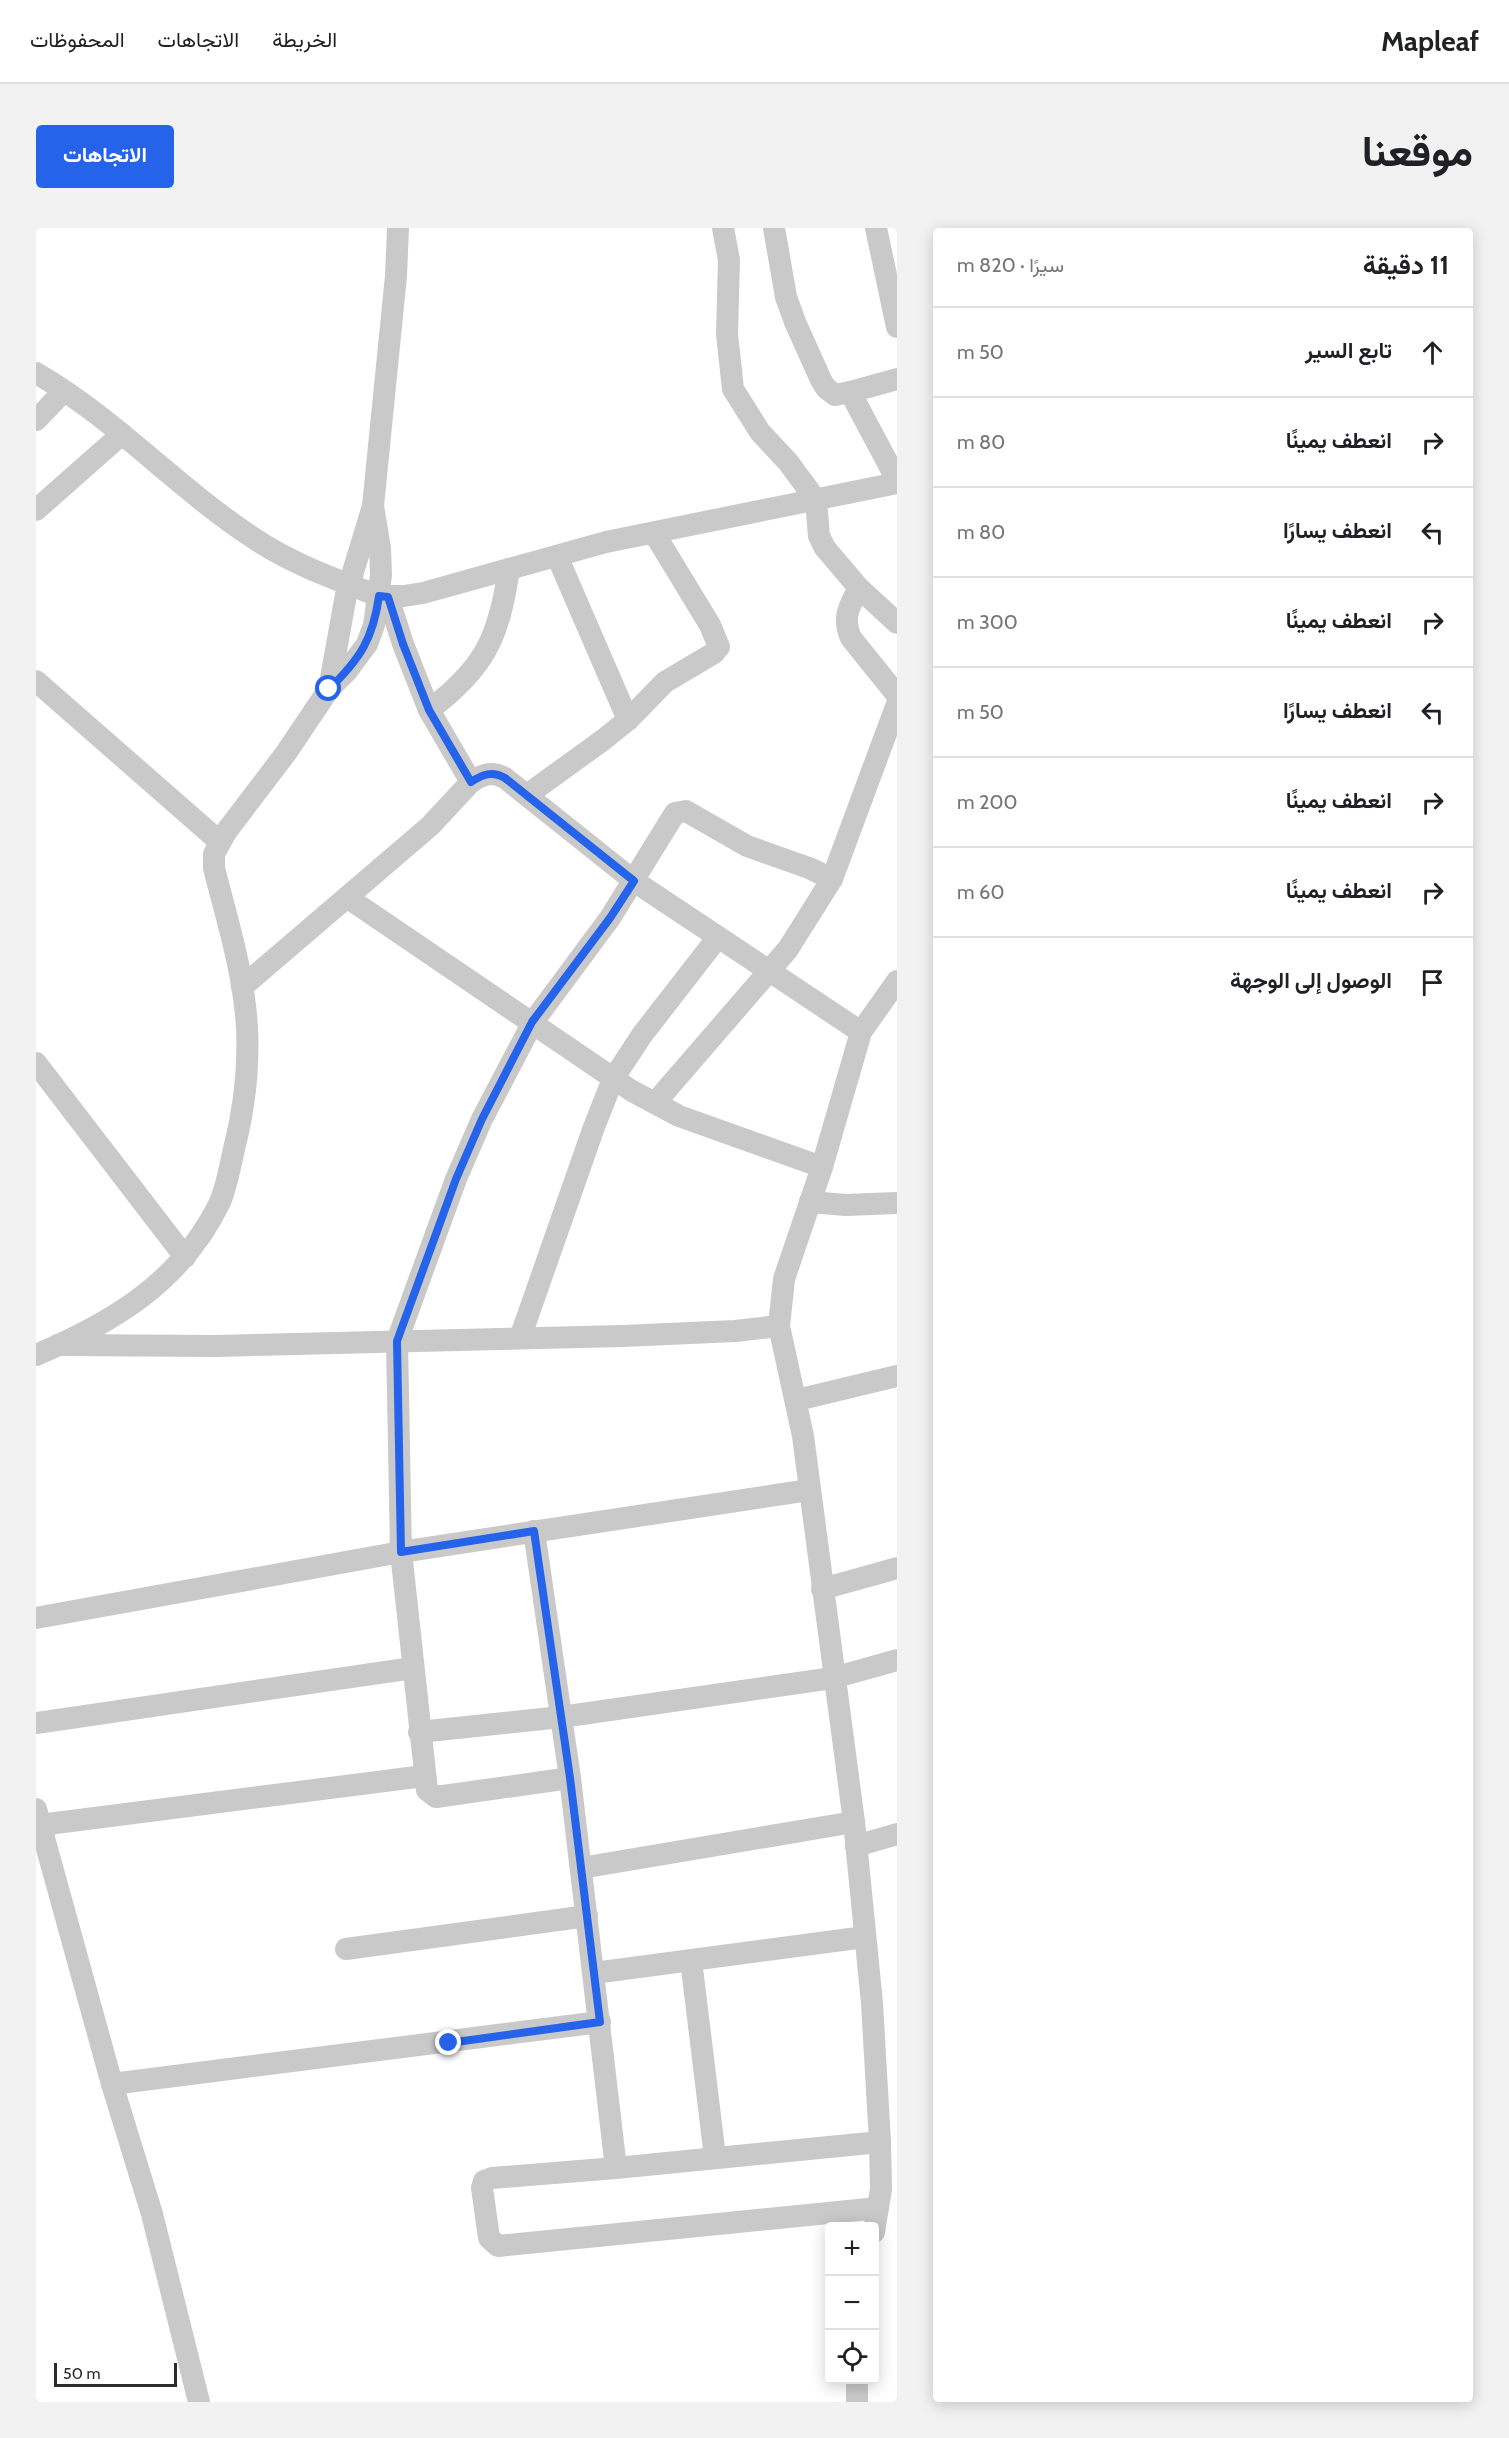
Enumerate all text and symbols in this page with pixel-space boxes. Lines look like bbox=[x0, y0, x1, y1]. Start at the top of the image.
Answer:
text: Mapleaf bbox=[1381, 24, 1479, 58]
text: المحفوظات bbox=[30, 27, 125, 52]
text: الاتجاهات bbox=[158, 27, 239, 52]
text: الخريطة bbox=[272, 27, 337, 52]
button: الاتجاهات bbox=[36, 125, 174, 188]
text: موقعنا bbox=[1362, 125, 1473, 177]
text: 11 دقيقة bbox=[1363, 249, 1449, 281]
text: سيرًا · 820 m bbox=[957, 253, 1064, 277]
icon: ahead bbox=[1416, 336, 1449, 369]
text: تابع السير bbox=[1305, 337, 1392, 364]
text: 50 m bbox=[957, 340, 1004, 364]
icon: right bbox=[1416, 426, 1449, 459]
text: انعطف يمينًا bbox=[1286, 427, 1392, 454]
text: 80 m bbox=[957, 430, 1005, 454]
icon: left bbox=[1416, 516, 1449, 549]
text: انعطف يسارًا bbox=[1283, 517, 1392, 544]
text: 80 m bbox=[957, 520, 1005, 544]
icon: right bbox=[1416, 606, 1449, 639]
text: انعطف يمينًا bbox=[1286, 607, 1392, 634]
text: 300 m bbox=[957, 610, 1018, 634]
route start bbox=[315, 675, 341, 701]
icon: left bbox=[1416, 696, 1449, 729]
text: انعطف يسارًا bbox=[1283, 697, 1392, 724]
text: 50 m bbox=[957, 700, 1004, 724]
icon: right bbox=[1416, 786, 1449, 819]
text: انعطف يمينًا bbox=[1286, 787, 1392, 814]
text: 200 m bbox=[957, 790, 1017, 814]
icon: right bbox=[1416, 876, 1449, 909]
text: انعطف يمينًا bbox=[1286, 877, 1392, 904]
text: 60 m bbox=[957, 880, 1004, 904]
icon: arrive bbox=[1416, 966, 1449, 999]
text: الوصول إلى الوجهة bbox=[1230, 967, 1392, 994]
route end bbox=[435, 2029, 461, 2055]
map controls bbox=[825, 2222, 879, 2384]
button: + bbox=[825, 2222, 879, 2276]
button: − bbox=[825, 2276, 879, 2330]
button: locate bbox=[825, 2330, 879, 2384]
scale bar bbox=[54, 2360, 177, 2388]
text: 50 m bbox=[63, 2364, 100, 2383]

